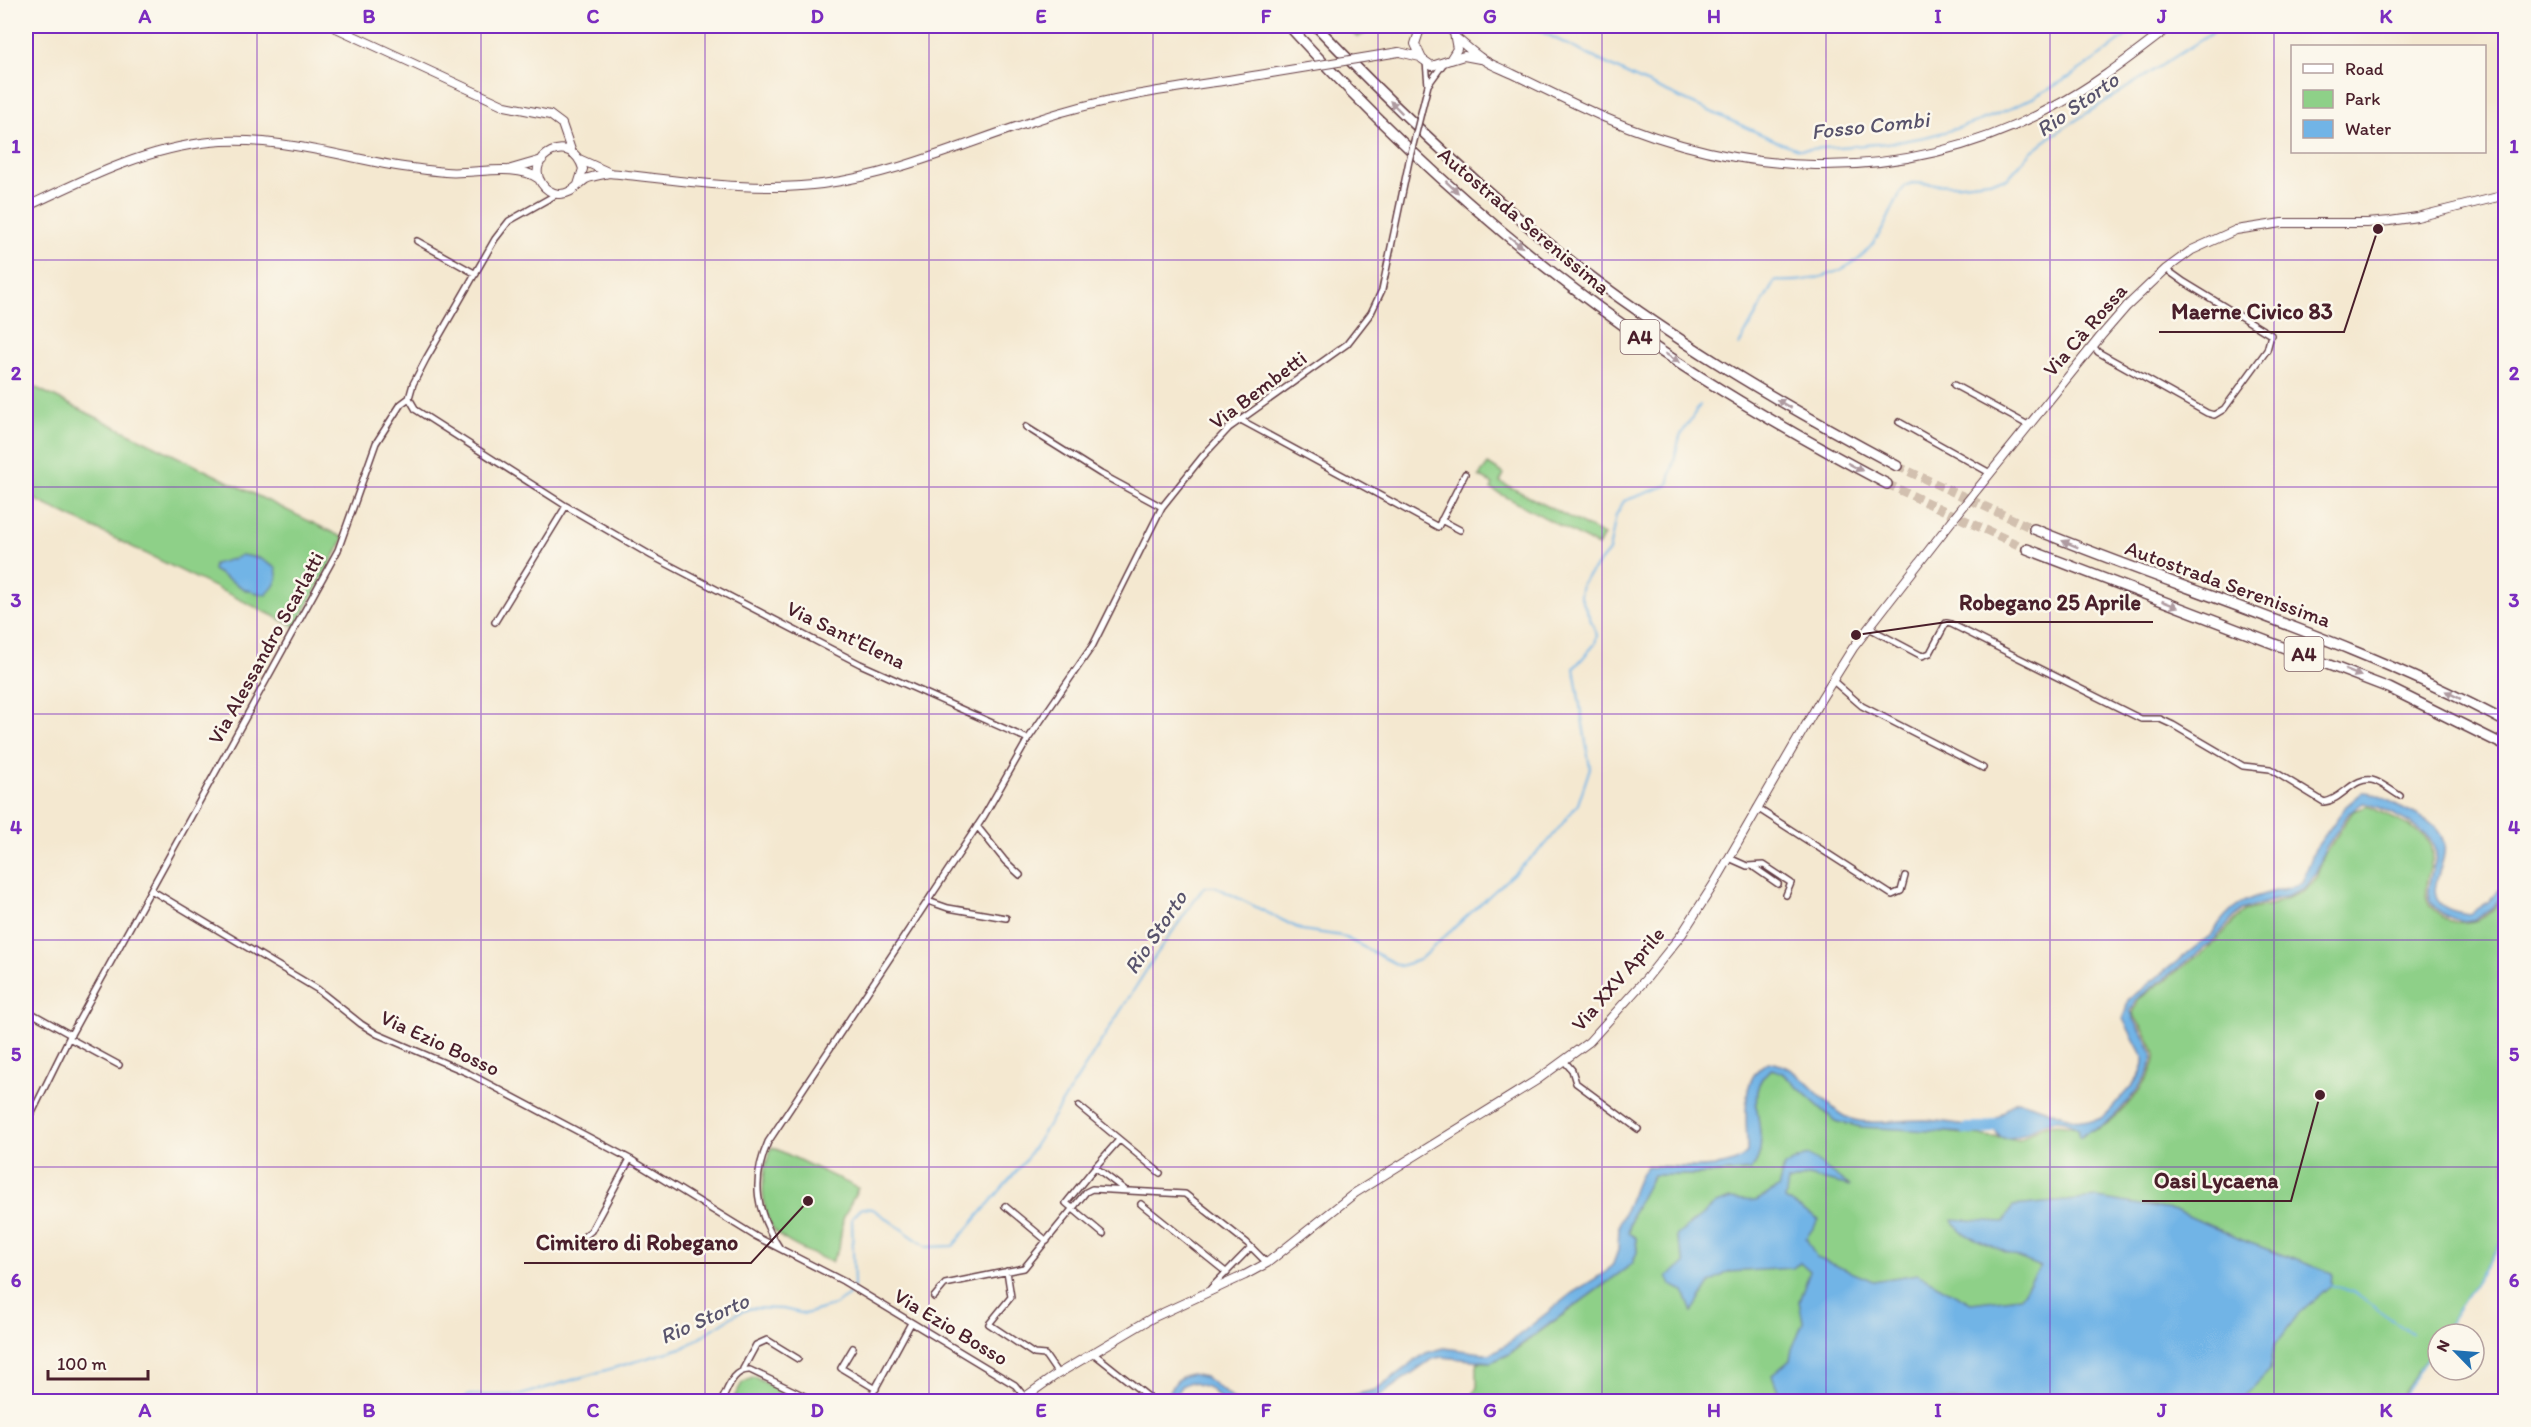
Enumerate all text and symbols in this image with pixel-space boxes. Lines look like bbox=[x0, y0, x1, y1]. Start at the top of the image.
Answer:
text: A bbox=[138, 4, 152, 28]
text: B bbox=[363, 4, 376, 28]
text: C bbox=[587, 4, 600, 28]
text: D bbox=[810, 4, 824, 28]
text: E bbox=[1035, 4, 1047, 28]
text: F bbox=[1261, 4, 1272, 28]
text: G bbox=[1483, 4, 1497, 28]
text: H bbox=[1707, 4, 1721, 28]
text: I bbox=[1934, 4, 1942, 28]
text: J bbox=[2156, 4, 2167, 28]
text: K bbox=[2380, 4, 2394, 28]
legend bbox=[2291, 45, 2486, 153]
text: Road bbox=[2345, 58, 2384, 80]
water label: Rio Storto bbox=[2031, 66, 2124, 143]
text: Park bbox=[2345, 88, 2380, 110]
one-way arrow bbox=[1390, 100, 1404, 114]
water label: Fosso Combi bbox=[1810, 106, 1933, 145]
text: Water bbox=[2345, 118, 2391, 140]
text: 1 bbox=[11, 134, 21, 158]
text: 1 bbox=[2509, 134, 2519, 158]
street label: Autostrada Serenissima bbox=[1433, 141, 1616, 300]
one-way arrow bbox=[1444, 180, 1459, 194]
one-way arrow bbox=[1508, 235, 1524, 248]
street label: Via Cà Rossa bbox=[2037, 278, 2132, 381]
callout: Maerne Civico 83 bbox=[2159, 292, 2344, 332]
text: Maerne Civico 83 bbox=[2171, 298, 2333, 325]
road number: A4 bbox=[1620, 320, 1660, 354]
street label: Via Bembetti bbox=[1204, 345, 1311, 434]
one-way arrow bbox=[1664, 352, 1680, 363]
text: 2 bbox=[11, 361, 22, 385]
text: 2 bbox=[2509, 361, 2520, 385]
one-way arrow bbox=[1775, 399, 1792, 409]
one-way arrow bbox=[1847, 462, 1864, 472]
street label: Autostrada Serenissima bbox=[2122, 535, 2335, 632]
one-way arrow bbox=[2061, 539, 2079, 548]
street label: Via Alessandro Scarlatti bbox=[202, 547, 329, 749]
callout: Robegano 25 Aprile bbox=[1947, 582, 2153, 622]
text: 3 bbox=[11, 588, 22, 612]
text: 3 bbox=[2509, 588, 2520, 612]
text: Robegano 25 Aprile bbox=[1959, 589, 2141, 616]
street label: Via Sant'Elena bbox=[783, 595, 910, 674]
one-way arrow bbox=[2162, 600, 2180, 610]
road number: A4 bbox=[2284, 637, 2324, 671]
one-way arrow bbox=[2344, 668, 2362, 678]
one-way arrow bbox=[2445, 691, 2462, 700]
text: 4 bbox=[10, 815, 22, 839]
text: 4 bbox=[2508, 815, 2520, 839]
water label: Rio Storto bbox=[1118, 885, 1193, 979]
street label: Via XXV Aprile bbox=[1566, 921, 1670, 1036]
street label: Via Ezio Bosso bbox=[377, 1004, 504, 1081]
text: 5 bbox=[11, 1042, 22, 1066]
text: 5 bbox=[2509, 1042, 2520, 1066]
callout: Oasi Lycaena bbox=[2142, 1161, 2291, 1201]
text: Oasi Lycaena bbox=[2154, 1167, 2278, 1194]
callout: Cimitero di Robegano bbox=[524, 1223, 751, 1263]
text: Cimitero di Robegano bbox=[536, 1229, 738, 1256]
text: 6 bbox=[11, 1268, 22, 1292]
text: 6 bbox=[2509, 1268, 2520, 1292]
street label: Via Ezio Bosso bbox=[890, 1283, 1013, 1370]
water label: Rio Storto bbox=[655, 1287, 754, 1350]
north arrow bbox=[2426, 1322, 2486, 1382]
text: N bbox=[2432, 1337, 2454, 1355]
scale bar bbox=[48, 1343, 148, 1381]
text: 100 m bbox=[57, 1353, 107, 1375]
text: A bbox=[138, 1398, 152, 1422]
text: B bbox=[363, 1398, 376, 1422]
text: C bbox=[587, 1398, 600, 1422]
text: D bbox=[810, 1398, 824, 1422]
text: E bbox=[1035, 1398, 1047, 1422]
text: F bbox=[1261, 1398, 1272, 1422]
text: G bbox=[1483, 1398, 1497, 1422]
text: H bbox=[1707, 1398, 1721, 1422]
text: I bbox=[1934, 1398, 1942, 1422]
text: J bbox=[2156, 1398, 2167, 1422]
text: K bbox=[2380, 1398, 2394, 1422]

